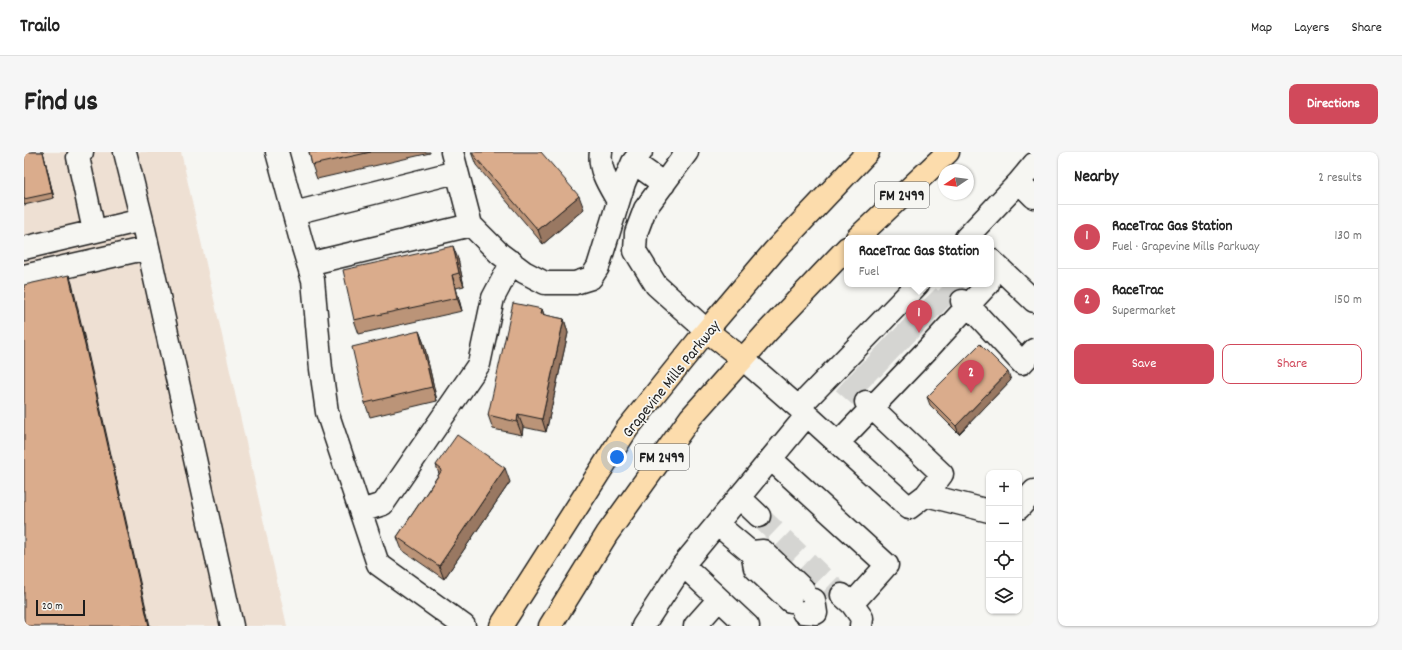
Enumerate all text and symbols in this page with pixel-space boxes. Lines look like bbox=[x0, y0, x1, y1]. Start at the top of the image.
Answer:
text: Trailo bbox=[20, 14, 60, 41]
text: Map bbox=[1251, 18, 1272, 38]
text: Layers bbox=[1294, 18, 1329, 38]
text: Share bbox=[1351, 18, 1382, 38]
text: Find us bbox=[24, 84, 98, 124]
button: Directions bbox=[1289, 84, 1378, 124]
north arrow bbox=[938, 164, 974, 200]
text: Nearby bbox=[1074, 166, 1118, 190]
text: 2 results bbox=[1318, 169, 1362, 188]
road number: FM 2499 bbox=[875, 182, 929, 208]
text: RaceTrac Gas Station bbox=[1112, 216, 1232, 238]
text: 1 bbox=[1086, 227, 1088, 246]
text: 130 m bbox=[1334, 227, 1362, 246]
popup bbox=[844, 235, 994, 287]
text: Fuel · Grapevine Mills Parkway bbox=[1112, 238, 1259, 257]
text: RaceTrac Gas Station bbox=[859, 241, 979, 263]
text: Fuel bbox=[859, 263, 879, 282]
text: RaceTrac bbox=[1112, 280, 1164, 302]
text: 2 bbox=[1084, 291, 1090, 310]
text: 150 m bbox=[1334, 291, 1362, 310]
pin: 1 bbox=[906, 300, 932, 333]
text: Supermarket bbox=[1112, 302, 1176, 321]
street label: Grapevine Mills Parkway bbox=[617, 315, 727, 443]
button: Save bbox=[1074, 344, 1214, 384]
button: Share bbox=[1222, 344, 1362, 384]
pin: 2 bbox=[958, 360, 984, 393]
road number: FM 2499 bbox=[635, 444, 689, 470]
your location bbox=[607, 447, 627, 467]
map controls bbox=[986, 470, 1022, 614]
button: + bbox=[986, 470, 1022, 506]
button: − bbox=[986, 506, 1022, 542]
button: locate bbox=[986, 542, 1022, 578]
button: layers bbox=[986, 578, 1022, 614]
scale bar bbox=[36, 598, 85, 617]
text: 20 m bbox=[42, 599, 63, 615]

